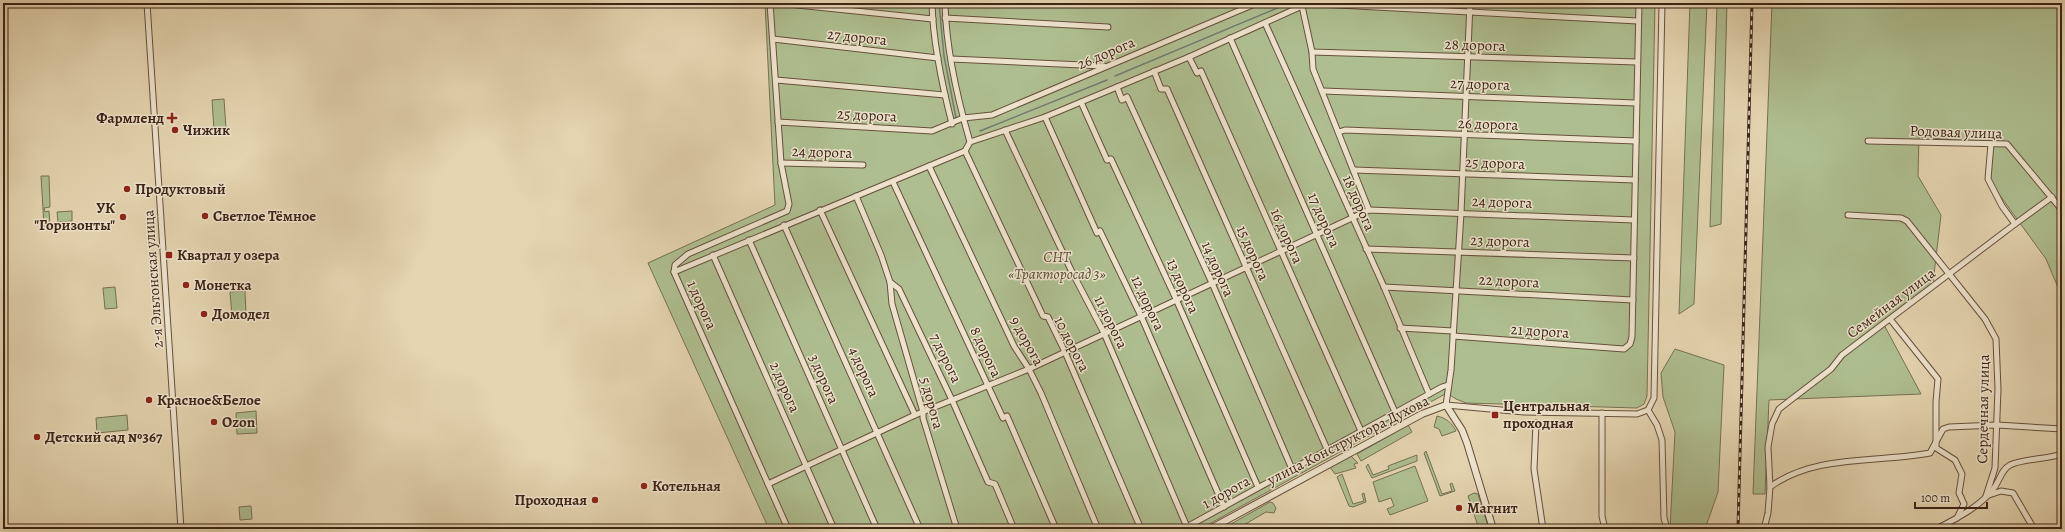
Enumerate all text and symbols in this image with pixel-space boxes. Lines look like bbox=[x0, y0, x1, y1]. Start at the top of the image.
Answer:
street label: 27 дорога bbox=[826, 24, 888, 50]
street label: 26 дорога bbox=[1074, 32, 1138, 74]
street label: 28 дорога bbox=[1444, 34, 1506, 56]
street label: 27 дорога bbox=[1450, 73, 1510, 95]
street label: 25 дорога bbox=[836, 103, 898, 127]
place label: Фармленд bbox=[96, 108, 164, 128]
marker: Фармленд bbox=[167, 113, 177, 123]
street label: 26 дорога bbox=[1457, 113, 1519, 135]
place label: Чижик bbox=[183, 120, 230, 140]
street label: Родовая улица bbox=[1909, 120, 2003, 144]
marker: Чижик bbox=[170, 125, 180, 135]
street label: 24 дорога bbox=[791, 141, 853, 163]
street label: 25 дорога bbox=[1465, 152, 1525, 174]
street label: 18 дорога bbox=[1338, 172, 1380, 234]
place label: Продуктовый bbox=[135, 179, 226, 199]
marker: Продуктовый bbox=[122, 184, 132, 194]
street label: 17 дорога bbox=[1303, 189, 1345, 251]
street label: 24 дорога bbox=[1471, 191, 1533, 213]
place label: УК "Горизонты" bbox=[34, 198, 115, 235]
street label: 16 дорога bbox=[1266, 205, 1308, 267]
place label: Светлое Тёмное bbox=[213, 206, 316, 226]
street label: 2-я Эльтонская улица bbox=[138, 209, 168, 349]
marker: Светлое Тёмное bbox=[200, 211, 210, 221]
marker: УК "Горизонты" bbox=[118, 212, 128, 222]
street label: 15 дорога bbox=[1232, 222, 1274, 284]
street label: 23 дорога bbox=[1470, 230, 1530, 252]
street label: 14 дорога bbox=[1197, 238, 1239, 300]
place label: Квартал у озера bbox=[177, 245, 281, 265]
park label: СНТ «Тракторосад 3» bbox=[1008, 247, 1106, 284]
marker: Квартал у озера bbox=[164, 250, 174, 260]
street label: 13 дорога bbox=[1162, 255, 1204, 317]
street label: Семейная улица bbox=[1843, 263, 1939, 343]
street label: 22 дорога bbox=[1478, 269, 1540, 293]
street label: 12 дорога bbox=[1127, 272, 1170, 334]
place label: Монетка bbox=[194, 275, 252, 295]
street label: 1 дорога bbox=[682, 277, 722, 333]
marker: Монетка bbox=[181, 280, 191, 290]
street label: 11 дорога bbox=[1090, 292, 1132, 352]
place label: Домодел bbox=[212, 304, 270, 324]
marker: Домодел bbox=[199, 309, 209, 319]
street label: 9 дорога bbox=[1005, 313, 1049, 369]
street label: 10 дорога bbox=[1050, 313, 1094, 375]
street label: 21 дорога bbox=[1510, 319, 1570, 343]
street label: 8 дорога bbox=[966, 323, 1006, 381]
street label: 7 дорога bbox=[925, 330, 967, 386]
street label: 4 дорога bbox=[844, 344, 884, 401]
street label: 3 дорога bbox=[804, 351, 844, 407]
street label: Сердечная улица bbox=[1972, 354, 1994, 464]
street label: 2 дорога bbox=[765, 358, 805, 416]
street label: 5 дорога bbox=[915, 375, 949, 431]
place label: Красное&Белое bbox=[157, 390, 261, 410]
street label: улица Конструктора Духова bbox=[1263, 390, 1432, 490]
marker: Красное&Белое bbox=[144, 395, 154, 405]
place label: Центральная проходная bbox=[1503, 396, 1590, 433]
marker: Центральная проходная bbox=[1490, 410, 1500, 420]
place label: Ozon bbox=[222, 412, 256, 432]
marker: Ozon bbox=[209, 417, 219, 427]
place label: Детский сад №367 bbox=[45, 427, 163, 447]
marker: Детский сад №367 bbox=[32, 432, 42, 442]
street label: 1 дорога bbox=[1199, 471, 1254, 513]
place label: Котельная bbox=[652, 476, 721, 496]
marker: Котельная bbox=[639, 481, 649, 491]
scale bar bbox=[1915, 484, 1987, 510]
place label: Проходная bbox=[514, 490, 587, 510]
text: 100 m bbox=[1921, 490, 1950, 506]
marker: Проходная bbox=[590, 495, 600, 505]
place label: Магнит bbox=[1467, 498, 1518, 518]
marker: Магнит bbox=[1454, 503, 1464, 513]

